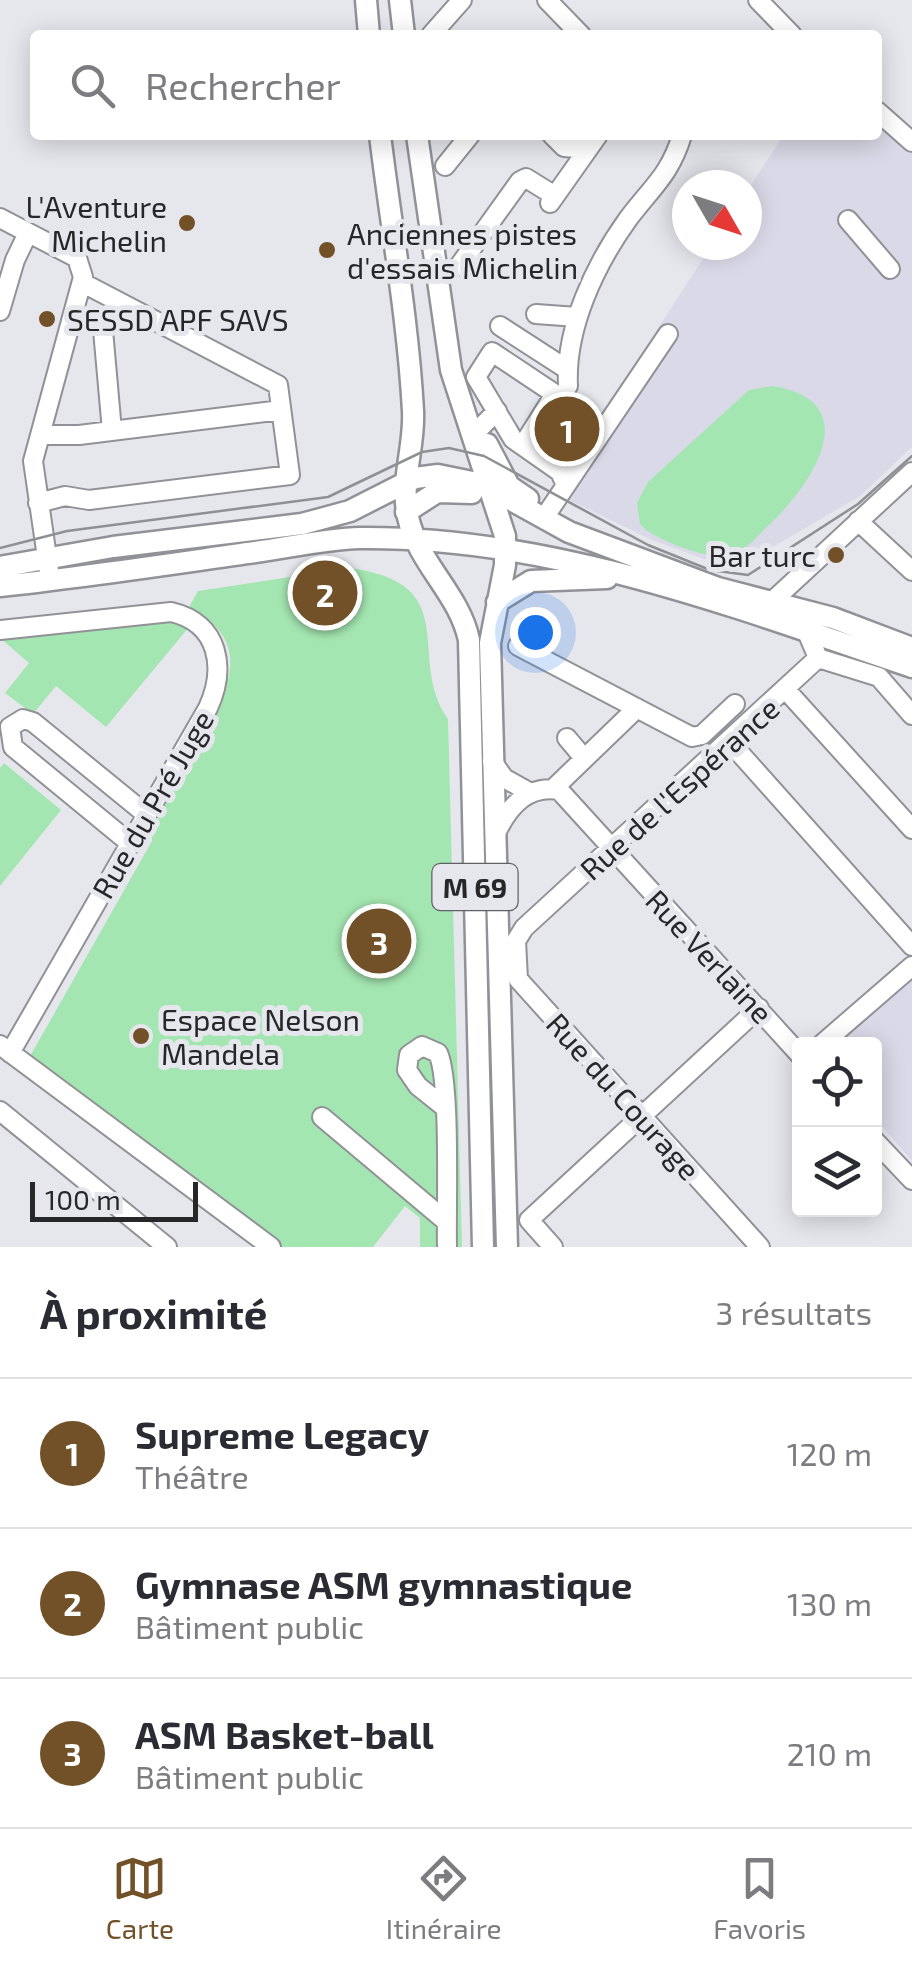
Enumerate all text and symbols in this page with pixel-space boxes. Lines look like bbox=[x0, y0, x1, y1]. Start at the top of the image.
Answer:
search box bbox=[30, 30, 882, 140]
icon: search bbox=[65, 58, 120, 113]
text: Rechercher bbox=[145, 62, 341, 108]
north arrow bbox=[672, 170, 762, 260]
place label: L'Aventure Michelin bbox=[25, 188, 167, 258]
marker: L'Aventure Michelin bbox=[176, 212, 198, 234]
place label: Anciennes pistes d'essais Michelin bbox=[347, 215, 578, 285]
marker: Anciennes pistes d'essais Michelin bbox=[316, 239, 338, 261]
place label: SESSD APF SAVS bbox=[67, 301, 288, 337]
marker: SESSD APF SAVS bbox=[36, 308, 58, 330]
pin: 1 bbox=[534, 392, 600, 466]
place label: Bar turc bbox=[709, 537, 816, 573]
marker: Bar turc bbox=[825, 544, 847, 566]
pin: 2 bbox=[292, 556, 358, 630]
your location bbox=[510, 607, 561, 658]
street label: Rue de l'Espérance bbox=[572, 689, 786, 887]
street label: Rue du Pré Juge bbox=[84, 704, 220, 904]
road number: M 69 bbox=[432, 864, 518, 910]
street label: Rue Verlaine bbox=[639, 882, 781, 1030]
pin: 3 bbox=[346, 904, 412, 978]
place label: Espace Nelson Mandela bbox=[161, 1001, 360, 1071]
street label: Rue du Courage bbox=[540, 1005, 708, 1187]
marker: Espace Nelson Mandela bbox=[130, 1025, 152, 1047]
map controls bbox=[792, 1037, 882, 1217]
button: locate bbox=[792, 1037, 882, 1127]
button: layers bbox=[792, 1127, 882, 1217]
scale bar bbox=[30, 1177, 198, 1222]
text: 100 m bbox=[45, 1182, 121, 1216]
text: À proximité bbox=[40, 1287, 267, 1337]
text: 3 résultats bbox=[715, 1293, 872, 1331]
text: Supreme Legacy bbox=[135, 1411, 429, 1457]
text: 1 bbox=[66, 1434, 79, 1472]
text: 120 m bbox=[787, 1434, 872, 1472]
text: Théâtre bbox=[135, 1457, 249, 1495]
text: Gymnase ASM gymnastique bbox=[135, 1561, 632, 1607]
text: 2 bbox=[63, 1584, 82, 1622]
text: 130 m bbox=[787, 1584, 872, 1622]
text: Bâtiment public bbox=[135, 1607, 364, 1645]
text: ASM Basket-ball bbox=[135, 1711, 434, 1757]
text: 3 bbox=[63, 1734, 82, 1772]
text: 210 m bbox=[787, 1734, 872, 1772]
text: Bâtiment public bbox=[135, 1757, 364, 1795]
tab: Carte bbox=[106, 1851, 174, 1945]
tab: Itinéraire bbox=[386, 1851, 502, 1945]
tab: Favoris bbox=[713, 1851, 806, 1945]

